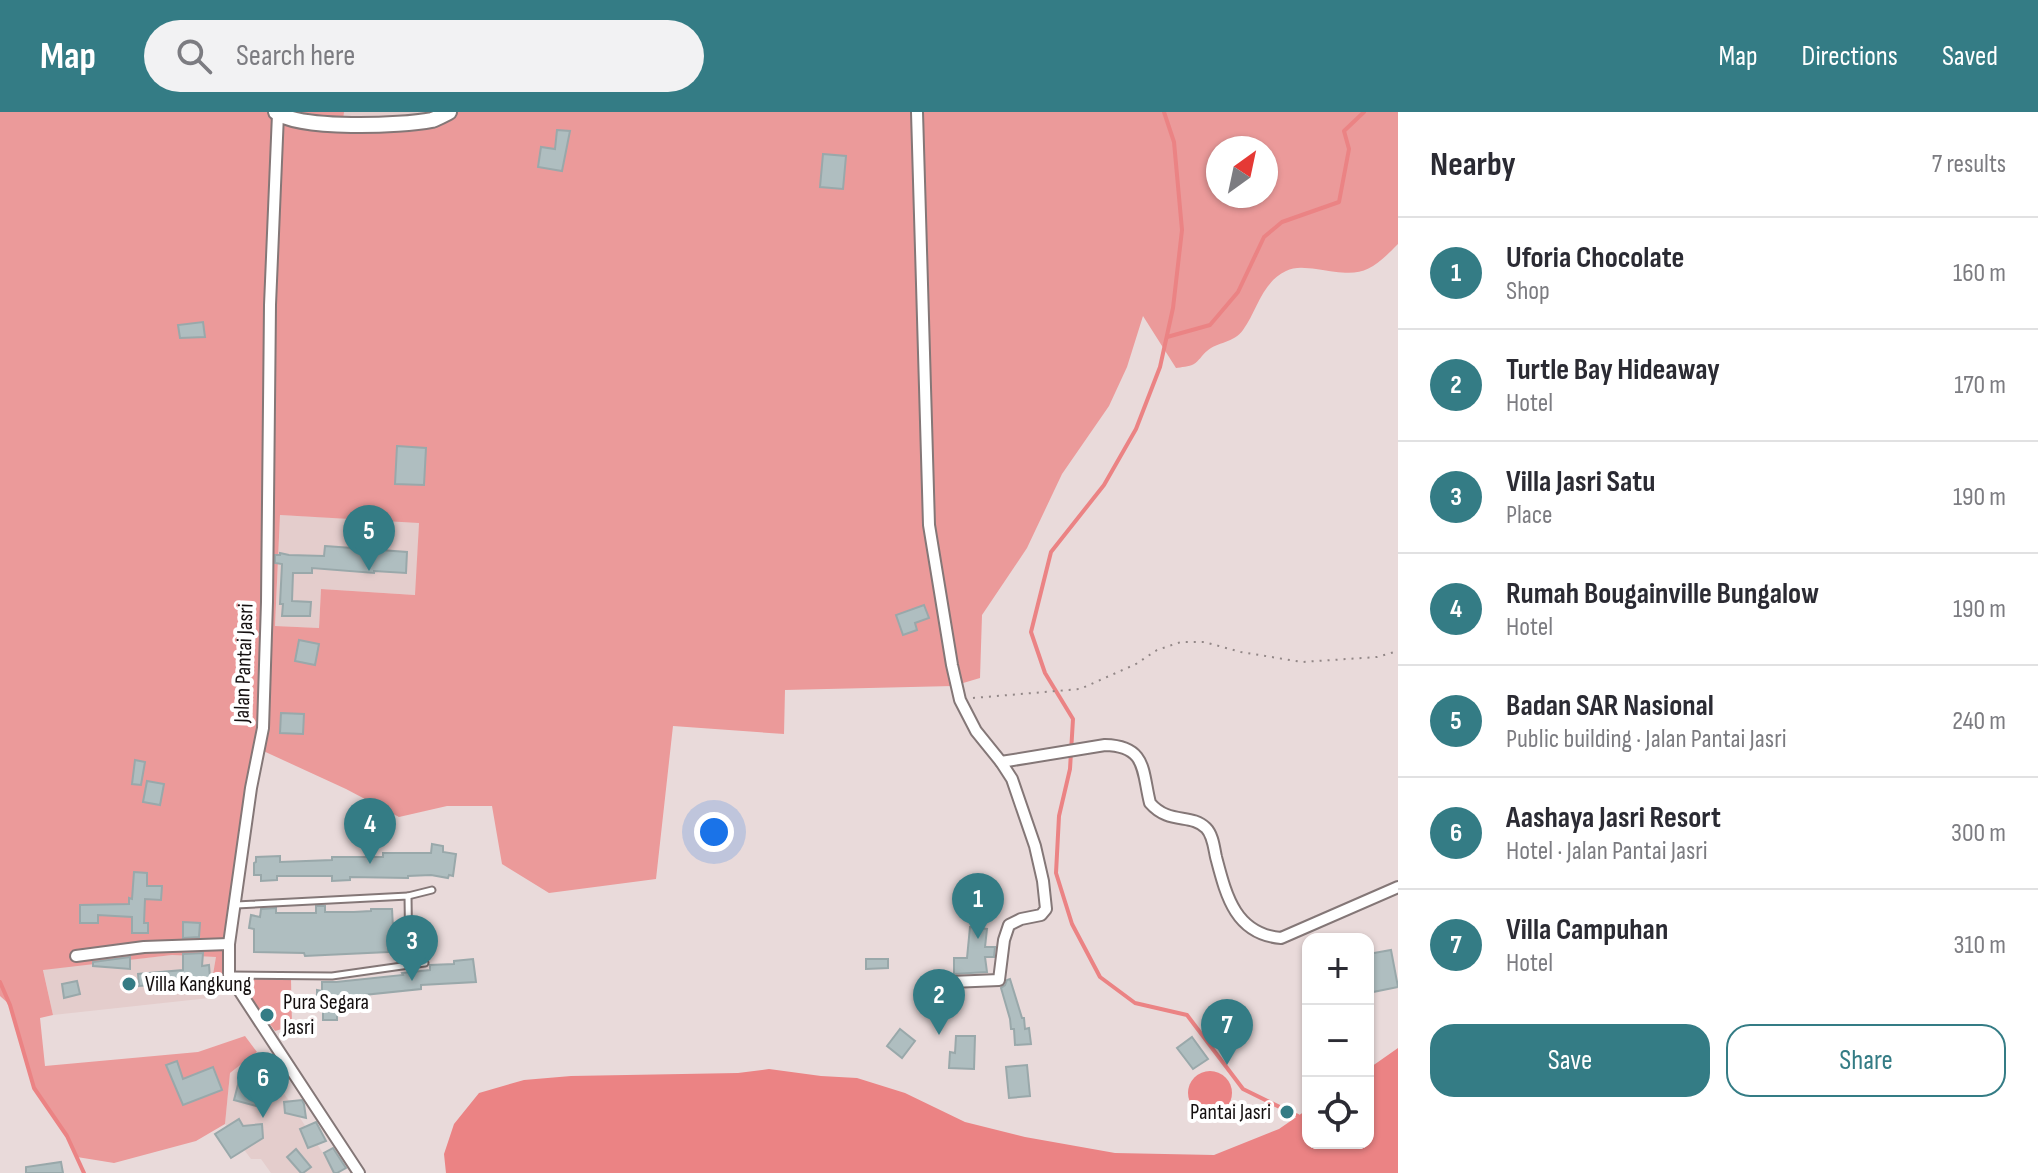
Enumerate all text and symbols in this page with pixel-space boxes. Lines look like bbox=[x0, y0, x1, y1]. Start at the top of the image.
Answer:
search box bbox=[144, 20, 704, 92]
text: Map bbox=[40, 34, 96, 79]
icon: search bbox=[172, 34, 216, 78]
text: Search here bbox=[236, 38, 355, 74]
text: Map bbox=[1719, 40, 1758, 73]
text: Directions bbox=[1802, 40, 1898, 73]
text: Saved bbox=[1942, 40, 1998, 73]
north arrow bbox=[1206, 136, 1278, 208]
text: Nearby bbox=[1430, 144, 1516, 185]
text: 7 results bbox=[1932, 149, 2006, 180]
text: Uforia Chocolate bbox=[1506, 240, 1684, 276]
text: 1 bbox=[1451, 258, 1461, 289]
text: 160 m bbox=[1953, 258, 2006, 289]
text: Shop bbox=[1506, 276, 1550, 307]
text: Turtle Bay Hideaway bbox=[1506, 352, 1720, 388]
text: 2 bbox=[1450, 370, 1462, 401]
text: 170 m bbox=[1954, 370, 2006, 401]
text: Hotel bbox=[1506, 388, 1553, 419]
text: Villa Jasri Satu bbox=[1506, 464, 1655, 500]
text: 3 bbox=[1450, 482, 1462, 513]
text: 190 m bbox=[1953, 482, 2006, 513]
text: Place bbox=[1506, 500, 1553, 531]
pin: 5 bbox=[343, 505, 395, 571]
text: Rumah Bougainville Bungalow bbox=[1506, 576, 1819, 612]
text: 4 bbox=[1450, 594, 1462, 625]
text: 190 m bbox=[1953, 594, 2006, 625]
street label: Jalan Pantai Jasri bbox=[228, 603, 260, 724]
text: Hotel bbox=[1506, 612, 1553, 643]
text: Badan SAR Nasional bbox=[1506, 688, 1714, 724]
text: 5 bbox=[1450, 706, 1462, 737]
text: 240 m bbox=[1952, 706, 2006, 737]
text: Public building · Jalan Pantai Jasri bbox=[1506, 724, 1787, 755]
pin: 4 bbox=[344, 798, 396, 864]
text: Aashaya Jasri Resort bbox=[1506, 800, 1721, 836]
your location bbox=[694, 812, 734, 852]
text: 6 bbox=[1450, 818, 1462, 849]
text: 300 m bbox=[1951, 818, 2006, 849]
text: Hotel · Jalan Pantai Jasri bbox=[1506, 836, 1708, 867]
pin: 1 bbox=[952, 873, 1004, 939]
text: Villa Campuhan bbox=[1506, 912, 1668, 948]
pin: 3 bbox=[386, 915, 438, 981]
text: 7 bbox=[1450, 930, 1462, 961]
text: 310 m bbox=[1954, 930, 2006, 961]
map controls bbox=[1302, 933, 1374, 1149]
button: + bbox=[1302, 933, 1374, 1005]
text: Hotel bbox=[1506, 948, 1553, 979]
pin: 2 bbox=[913, 969, 965, 1035]
place label: Villa Kangkung bbox=[145, 971, 252, 998]
marker: Villa Kangkung bbox=[120, 975, 138, 993]
place label: Pura Segara Jasri bbox=[282, 989, 369, 1041]
pin: 7 bbox=[1201, 999, 1253, 1065]
button: − bbox=[1302, 1005, 1374, 1077]
marker: Pura Segara Jasri bbox=[258, 1006, 276, 1024]
button: Save bbox=[1430, 1024, 1710, 1097]
button: Share bbox=[1726, 1024, 2006, 1097]
pin: 6 bbox=[237, 1052, 289, 1118]
button: locate bbox=[1302, 1077, 1374, 1149]
place label: Pantai Jasri bbox=[1190, 1099, 1271, 1126]
marker: Pantai Jasri bbox=[1278, 1103, 1296, 1121]

